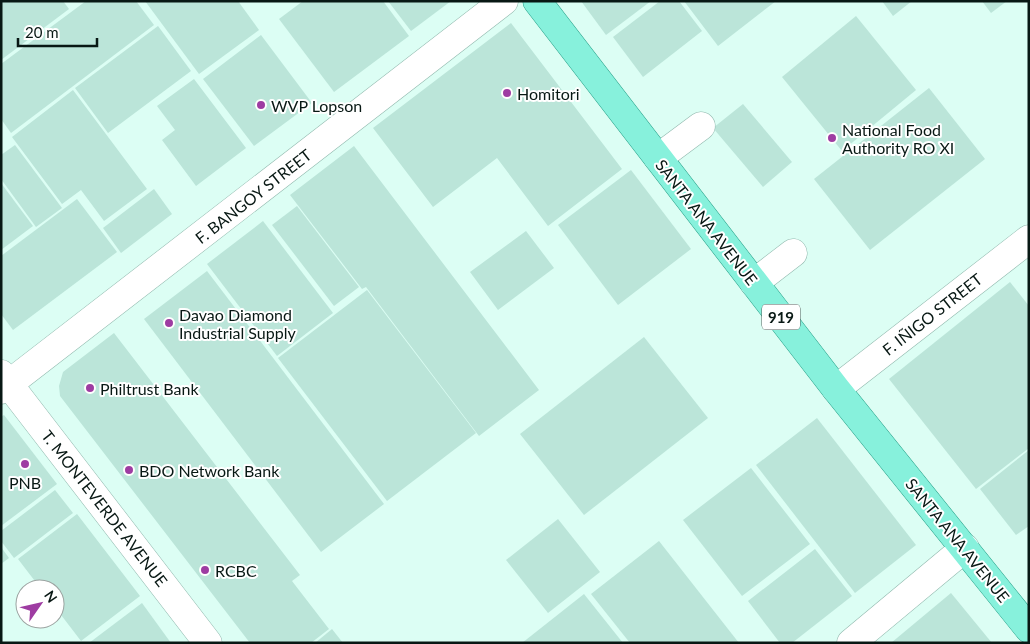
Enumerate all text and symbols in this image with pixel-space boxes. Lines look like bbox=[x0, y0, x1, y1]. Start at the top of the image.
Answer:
scale bar bbox=[18, 15, 96, 47]
text: 20 m bbox=[25, 23, 59, 41]
place label: Homitori bbox=[517, 84, 579, 103]
marker: Homitori bbox=[501, 87, 513, 99]
place label: WVP Lopson bbox=[271, 96, 362, 115]
marker: WVP Lopson bbox=[255, 99, 267, 111]
place label: National Food Authority RO XI bbox=[842, 120, 954, 157]
marker: National Food Authority RO XI bbox=[826, 132, 838, 144]
street label: F. BANGOY STREET bbox=[191, 144, 315, 247]
street label: SANTA ANA AVENUE bbox=[652, 156, 762, 288]
street label: F. IÑIGO STREET bbox=[878, 269, 986, 359]
road number: 919 bbox=[762, 304, 800, 330]
place label: Davao Diamond Industrial Supply bbox=[179, 305, 296, 342]
marker: Davao Diamond Industrial Supply bbox=[163, 317, 175, 329]
place label: Philtrust Bank bbox=[100, 379, 199, 398]
marker: Philtrust Bank bbox=[84, 382, 96, 394]
street label: T. MONTEVERDE AVENUE bbox=[38, 426, 172, 590]
marker: PNB bbox=[19, 458, 31, 470]
place label: BDO Network Bank bbox=[139, 461, 280, 480]
marker: BDO Network Bank bbox=[123, 464, 135, 476]
place label: PNB bbox=[9, 473, 41, 492]
street label: SANTA ANA AVENUE bbox=[902, 474, 1014, 606]
place label: RCBC bbox=[215, 561, 257, 580]
marker: RCBC bbox=[199, 564, 211, 576]
north arrow bbox=[15, 579, 65, 629]
text: N bbox=[41, 587, 61, 606]

